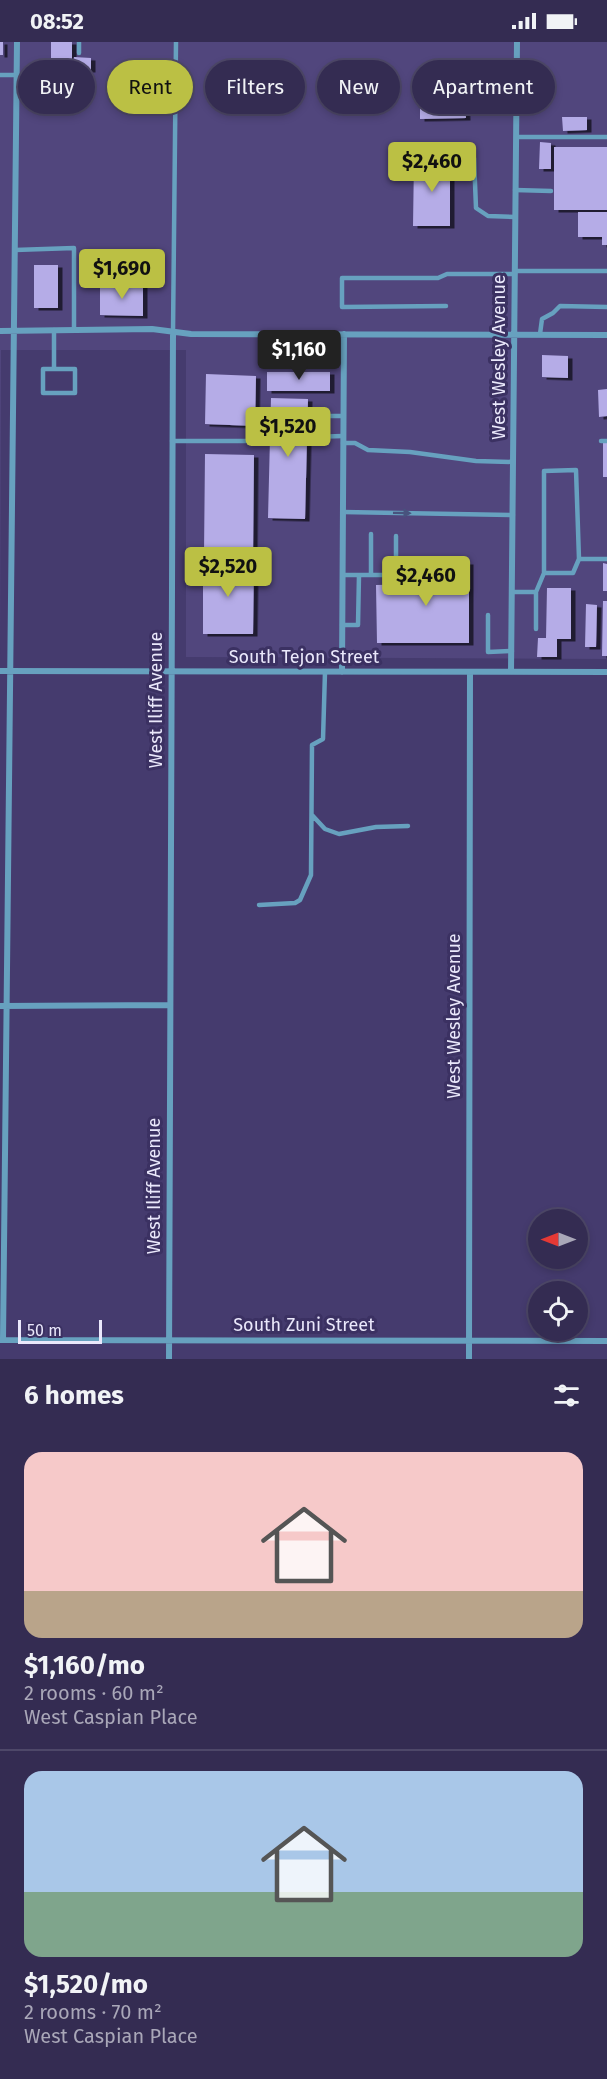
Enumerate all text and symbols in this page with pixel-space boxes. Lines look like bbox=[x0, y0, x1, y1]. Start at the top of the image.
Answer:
text: 08:52 bbox=[30, 8, 84, 35]
chip: Buy bbox=[18, 60, 95, 114]
chip: Rent bbox=[107, 60, 193, 114]
chip: Filters bbox=[205, 60, 305, 114]
chip: New bbox=[317, 60, 400, 114]
chip: Apartment bbox=[412, 60, 555, 114]
pin: $2,460 bbox=[383, 142, 481, 193]
text: $2,460 bbox=[402, 149, 462, 173]
pin: $1,690 bbox=[73, 249, 171, 300]
text: $1,690 bbox=[93, 256, 151, 280]
street label: West Wesley Avenue bbox=[488, 274, 510, 440]
pin: $1,160 bbox=[250, 330, 348, 381]
text: $1,160 bbox=[272, 337, 326, 361]
pin: $1,520 bbox=[239, 407, 337, 458]
text: $1,520 bbox=[259, 414, 317, 438]
one-way arrow bbox=[392, 508, 411, 518]
pin: $2,520 bbox=[179, 547, 277, 598]
text: $2,520 bbox=[199, 554, 257, 578]
pin: $2,460 bbox=[377, 556, 475, 607]
text: $2,460 bbox=[396, 563, 456, 587]
street label: West Iliff Avenue bbox=[145, 632, 167, 768]
street label: South Tejon Street bbox=[229, 646, 380, 668]
street label: West Wesley Avenue bbox=[443, 933, 465, 1099]
street label: West Iliff Avenue bbox=[143, 1118, 165, 1254]
north arrow bbox=[528, 1209, 588, 1269]
map controls bbox=[528, 1209, 588, 1341]
button: locate bbox=[528, 1281, 588, 1341]
street label: South Zuni Street bbox=[233, 1314, 375, 1336]
scale bar bbox=[18, 1317, 102, 1344]
text: 50 m bbox=[27, 1321, 62, 1340]
icon: filters bbox=[550, 1379, 583, 1412]
text: 6 homes bbox=[24, 1380, 124, 1411]
icon: home bbox=[250, 1491, 358, 1599]
text: $1,160/mo bbox=[24, 1650, 145, 1681]
text: 2 rooms · 60 m² bbox=[24, 1681, 164, 1705]
text: West Caspian Place bbox=[24, 1705, 198, 1729]
icon: home bbox=[250, 1810, 358, 1918]
text: $1,520/mo bbox=[24, 1969, 148, 2000]
text: 2 rooms · 70 m² bbox=[24, 2000, 162, 2024]
text: West Caspian Place bbox=[24, 2024, 198, 2048]

